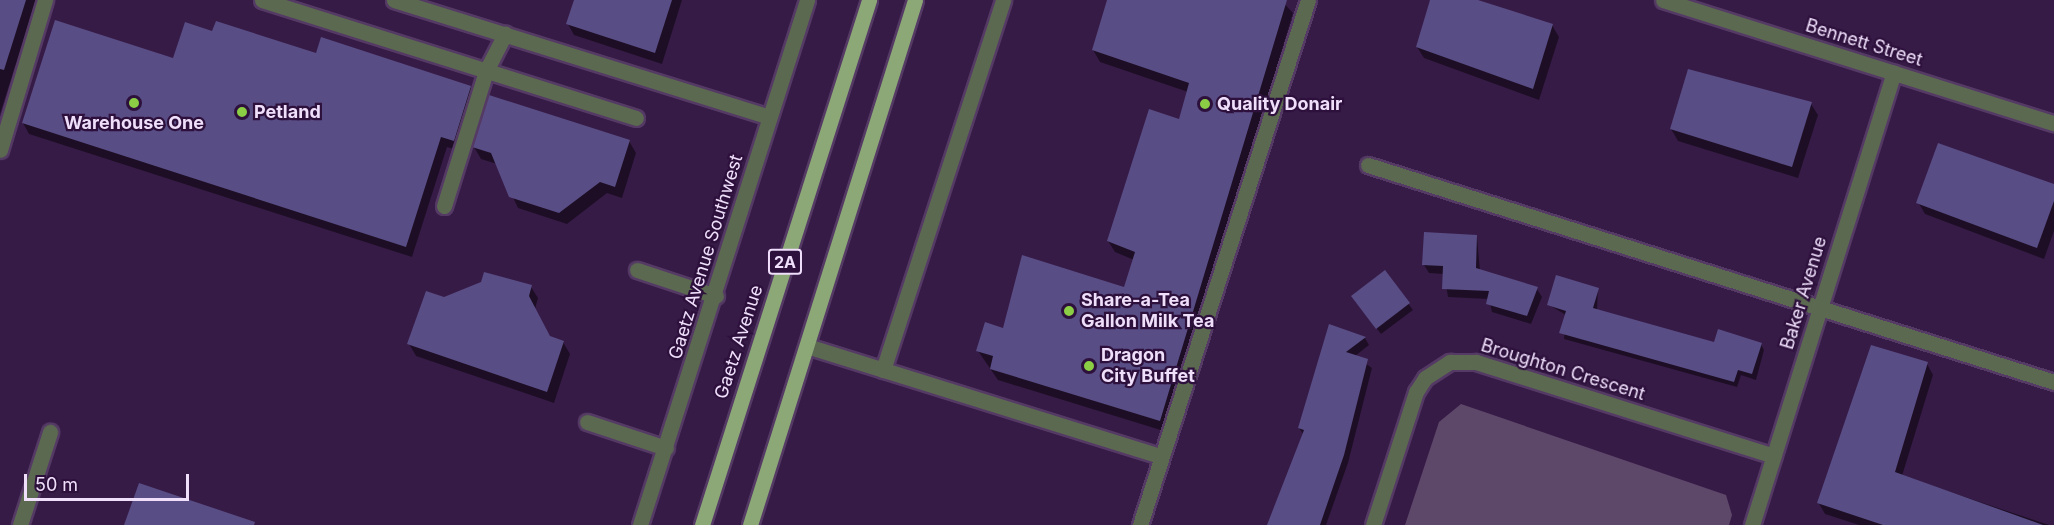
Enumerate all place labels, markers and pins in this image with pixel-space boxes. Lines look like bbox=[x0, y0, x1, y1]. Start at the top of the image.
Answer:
place label: Quality Donair bbox=[1217, 93, 1342, 115]
marker: Warehouse One bbox=[127, 96, 141, 110]
marker: Quality Donair bbox=[1198, 97, 1212, 111]
place label: Petland bbox=[254, 101, 321, 123]
marker: Petland bbox=[235, 105, 249, 119]
place label: Warehouse One bbox=[64, 112, 204, 134]
place label: Share-a-Tea Gallon Milk Tea bbox=[1081, 290, 1214, 332]
marker: Share-a-Tea Gallon Milk Tea bbox=[1062, 304, 1076, 318]
place label: Dragon City Buffet bbox=[1101, 345, 1195, 388]
marker: Dragon City Buffet bbox=[1082, 359, 1096, 373]

